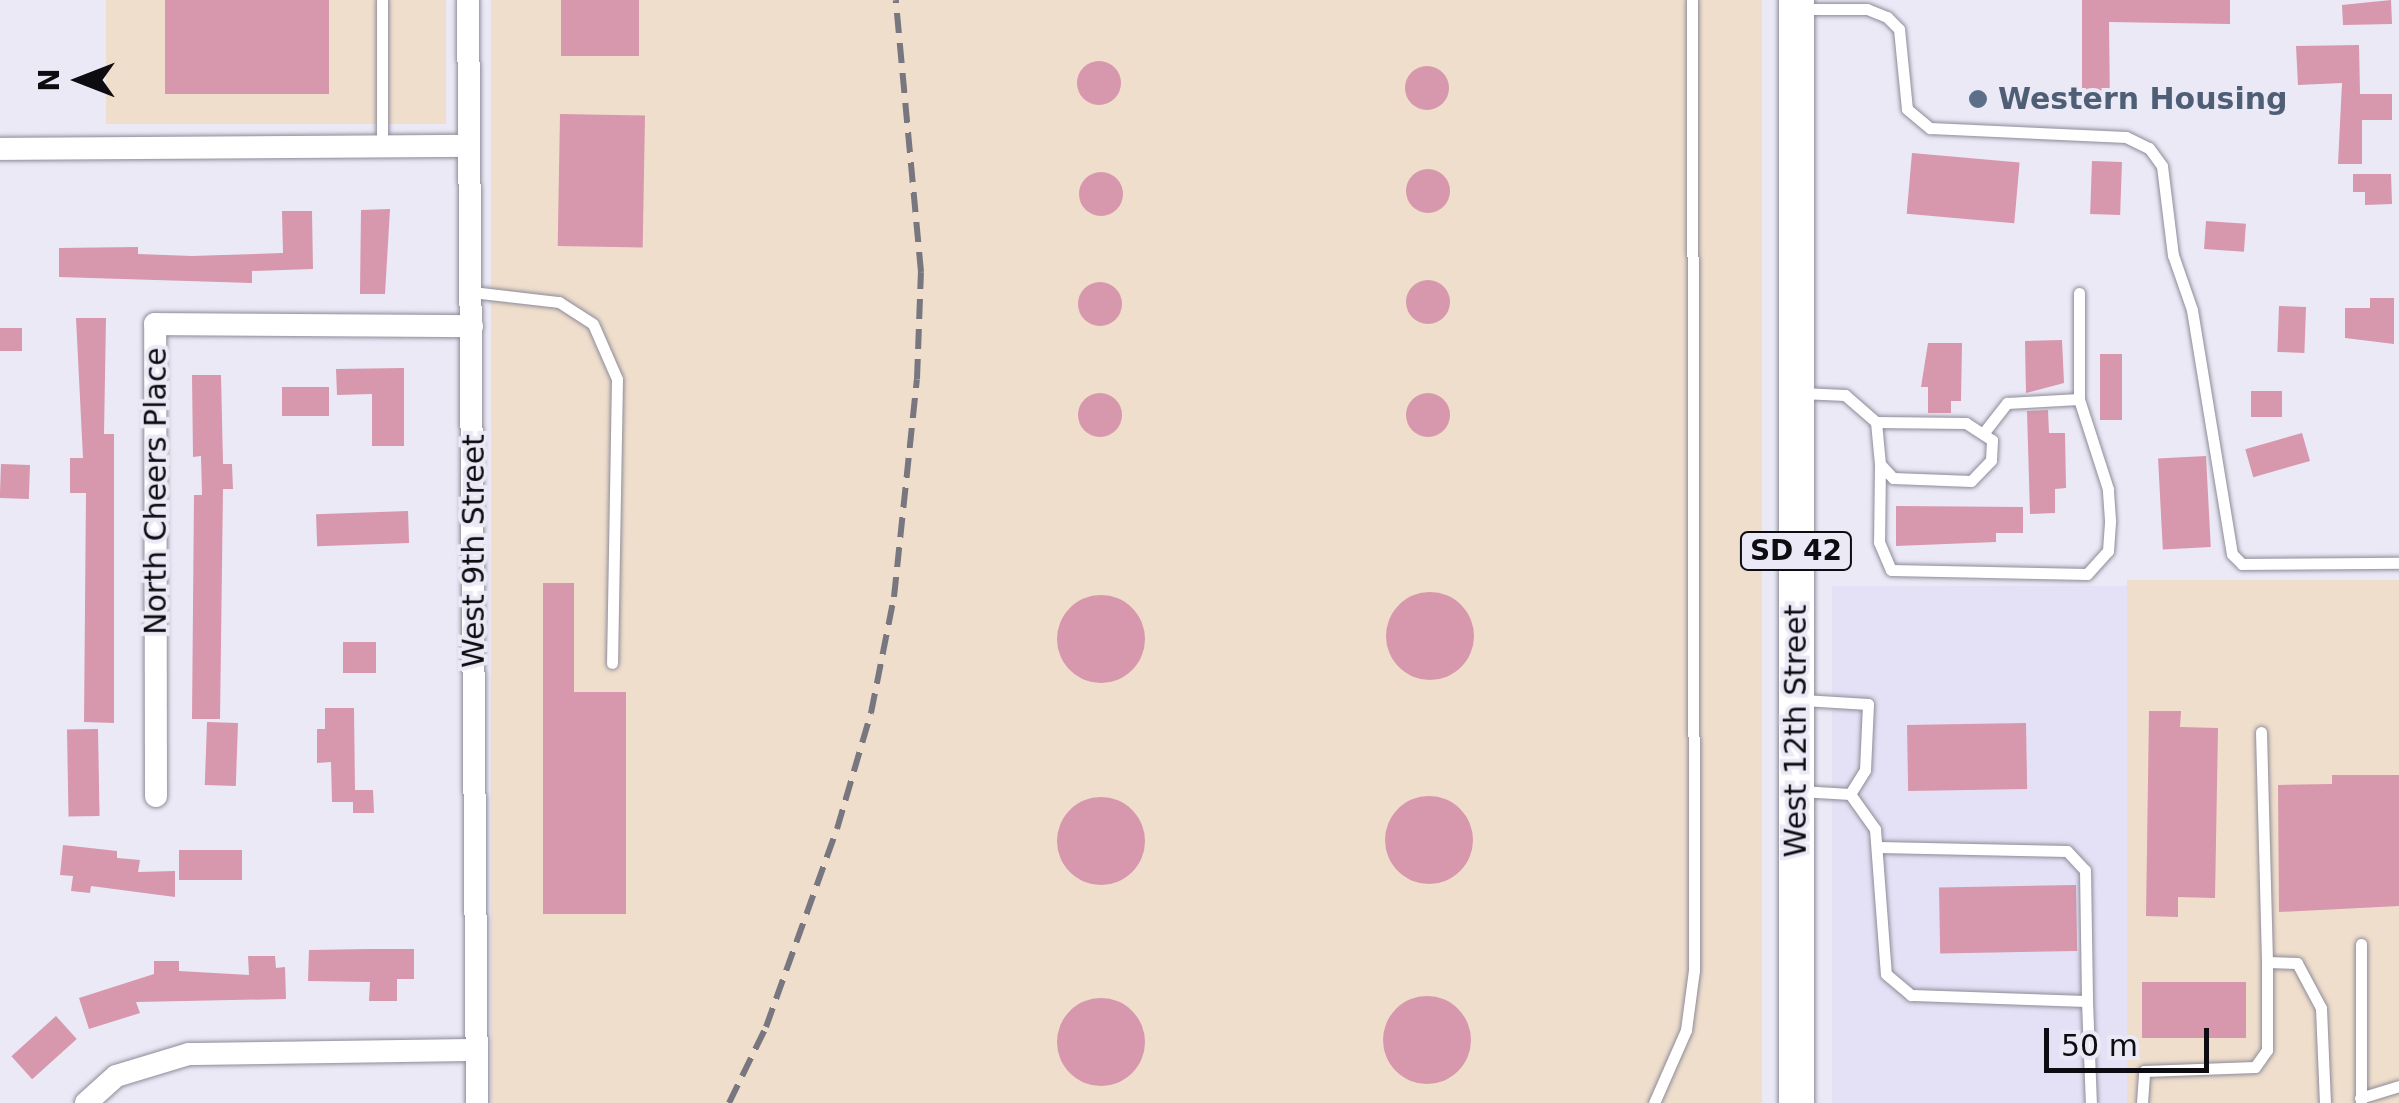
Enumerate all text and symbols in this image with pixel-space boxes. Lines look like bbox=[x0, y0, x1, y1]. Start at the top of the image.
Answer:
north arrow bbox=[30, 30, 130, 130]
text: N bbox=[33, 68, 66, 92]
place label: Western Housing bbox=[1998, 81, 2288, 117]
marker: Western Housing bbox=[1967, 88, 1989, 110]
street label: North Cheers Place bbox=[138, 347, 174, 635]
street label: West 9th Street bbox=[456, 434, 492, 668]
road number: SD 42 bbox=[1738, 528, 1854, 574]
street label: West 12th Street bbox=[1778, 605, 1814, 857]
scale bar bbox=[2049, 1008, 2214, 1070]
text: 50 m bbox=[2061, 1028, 2138, 1063]

